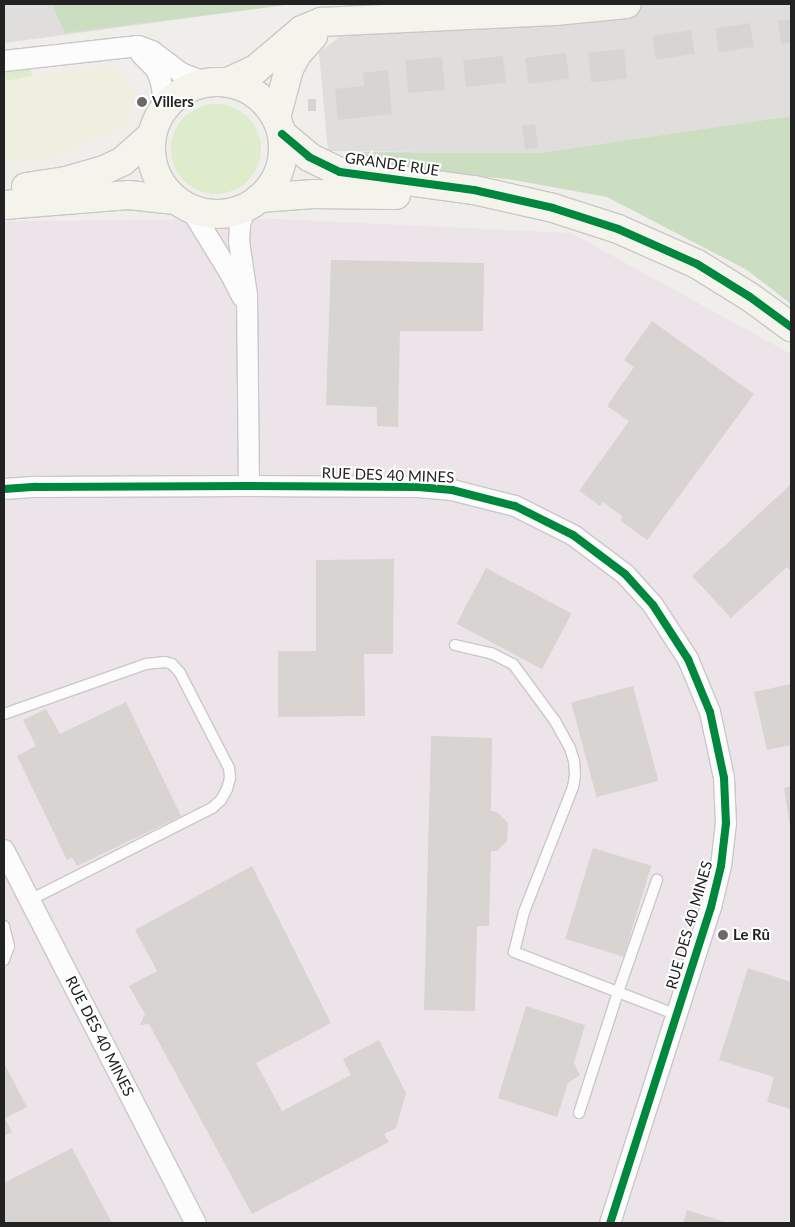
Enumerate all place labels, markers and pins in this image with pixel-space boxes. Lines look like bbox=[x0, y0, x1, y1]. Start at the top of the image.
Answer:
place label: Villers bbox=[152, 93, 194, 111]
marker: Villers bbox=[136, 96, 148, 108]
place label: Le Rû bbox=[733, 926, 770, 944]
marker: Le Rû bbox=[717, 929, 729, 941]

